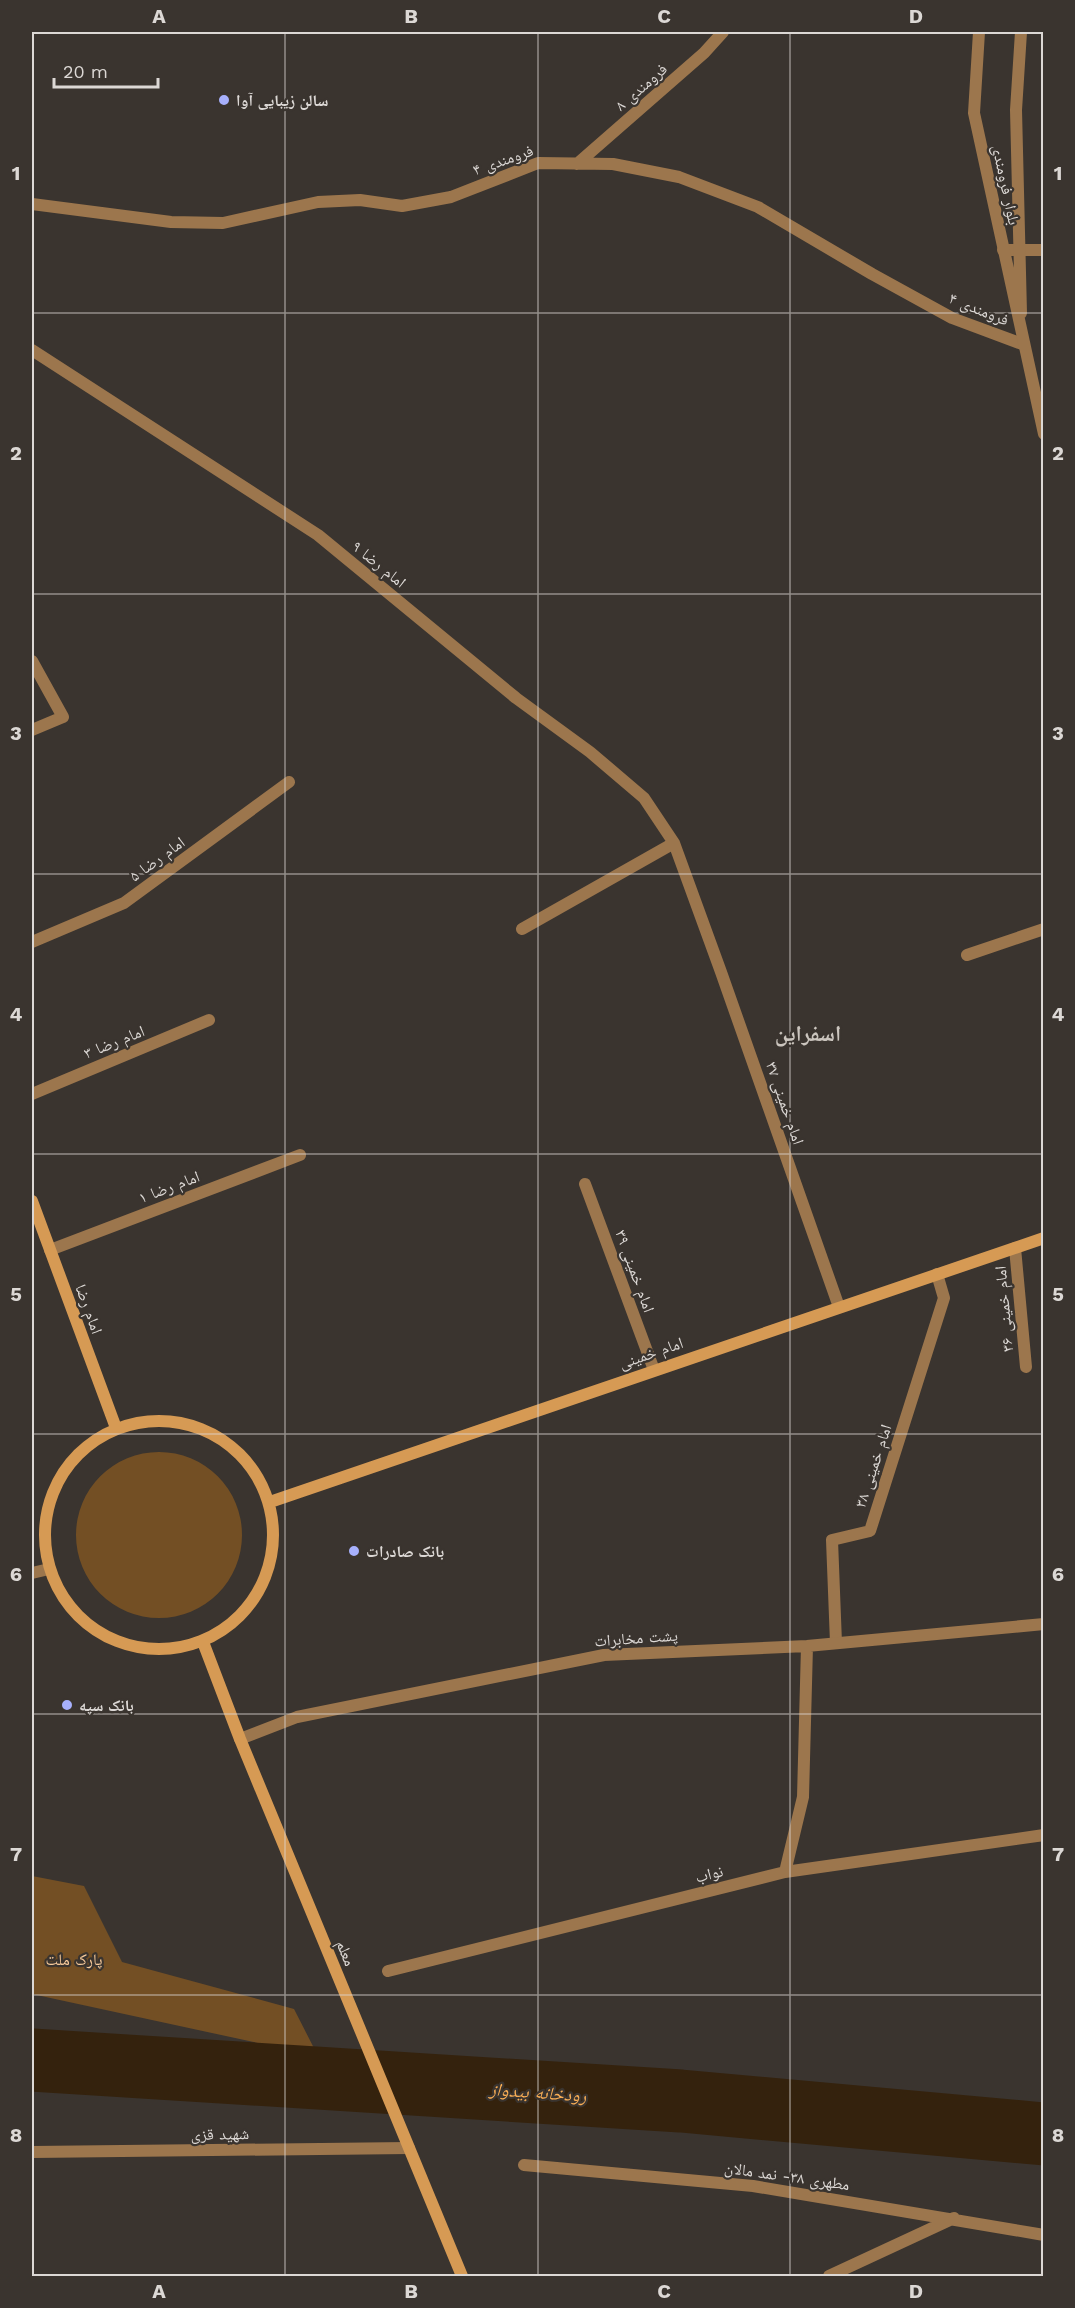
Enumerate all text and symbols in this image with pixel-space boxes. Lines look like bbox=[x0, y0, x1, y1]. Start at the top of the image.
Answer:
text: A bbox=[152, 4, 166, 28]
text: B bbox=[404, 4, 418, 28]
text: C bbox=[657, 4, 671, 28]
text: D bbox=[909, 4, 923, 28]
scale bar bbox=[54, 51, 158, 89]
street label: فرومندی ۸ bbox=[611, 59, 672, 116]
text: 20 m bbox=[63, 61, 108, 82]
place label: سالن زیبایی آوا bbox=[236, 91, 328, 110]
marker: سالن زیبایی آوا bbox=[217, 93, 231, 107]
street label: فرومندی ۴ bbox=[470, 141, 536, 180]
street label: بلوار فرومندی bbox=[987, 143, 1024, 227]
text: 1 bbox=[12, 161, 20, 185]
text: 1 bbox=[1054, 161, 1062, 185]
street label: فرومندی ۴ bbox=[946, 288, 1012, 330]
text: 2 bbox=[10, 441, 22, 465]
text: 2 bbox=[1052, 441, 1064, 465]
street label: امام رضا ۹ bbox=[348, 537, 410, 592]
text: 3 bbox=[10, 721, 22, 745]
text: 3 bbox=[1052, 721, 1064, 745]
street label: امام رضا ۵ bbox=[126, 833, 189, 886]
text: 4 bbox=[10, 1002, 23, 1026]
text: 4 bbox=[1052, 1002, 1065, 1026]
street label: امام رضا ۳ bbox=[81, 1021, 148, 1064]
district label: اسفراین bbox=[775, 1021, 841, 1047]
street label: امام خمینی ۳۷ bbox=[761, 1059, 808, 1147]
street label: امام رضا ۱ bbox=[136, 1167, 203, 1208]
street label: امام خمینی ۳۹ bbox=[610, 1227, 659, 1315]
street label: امام خمینی ۳۶ bbox=[991, 1265, 1018, 1353]
text: 5 bbox=[10, 1282, 22, 1306]
street label: امام رضا bbox=[70, 1282, 107, 1337]
text: 5 bbox=[1052, 1282, 1064, 1306]
street label: امام خمینی bbox=[616, 1333, 686, 1374]
street label: امام خمینی ۳۸ bbox=[851, 1422, 896, 1510]
place label: بانک صادرات bbox=[366, 1542, 444, 1561]
marker: بانک صادرات bbox=[347, 1544, 361, 1558]
text: 6 bbox=[10, 1562, 22, 1586]
text: 6 bbox=[1052, 1562, 1064, 1586]
street label: پشت مخابرات bbox=[594, 1626, 679, 1651]
place label: بانک سپه bbox=[79, 1696, 134, 1715]
marker: بانک سپه bbox=[60, 1698, 74, 1712]
text: 7 bbox=[10, 1842, 22, 1866]
text: 7 bbox=[1052, 1842, 1064, 1866]
street label: نواب bbox=[693, 1861, 725, 1887]
street label: معلم bbox=[331, 1937, 360, 1969]
park label: پارک ملت bbox=[45, 1950, 103, 1969]
water label: رودخانه بیدواز bbox=[487, 2078, 587, 2106]
text: 8 bbox=[10, 2123, 22, 2147]
text: 8 bbox=[1052, 2123, 1064, 2147]
street label: شهید قزی bbox=[191, 2124, 249, 2145]
street label: مطهری ۳۸- نمد مالان bbox=[723, 2158, 851, 2195]
text: A bbox=[152, 2279, 166, 2303]
text: B bbox=[404, 2279, 418, 2303]
text: C bbox=[657, 2279, 671, 2303]
text: D bbox=[909, 2279, 923, 2303]

